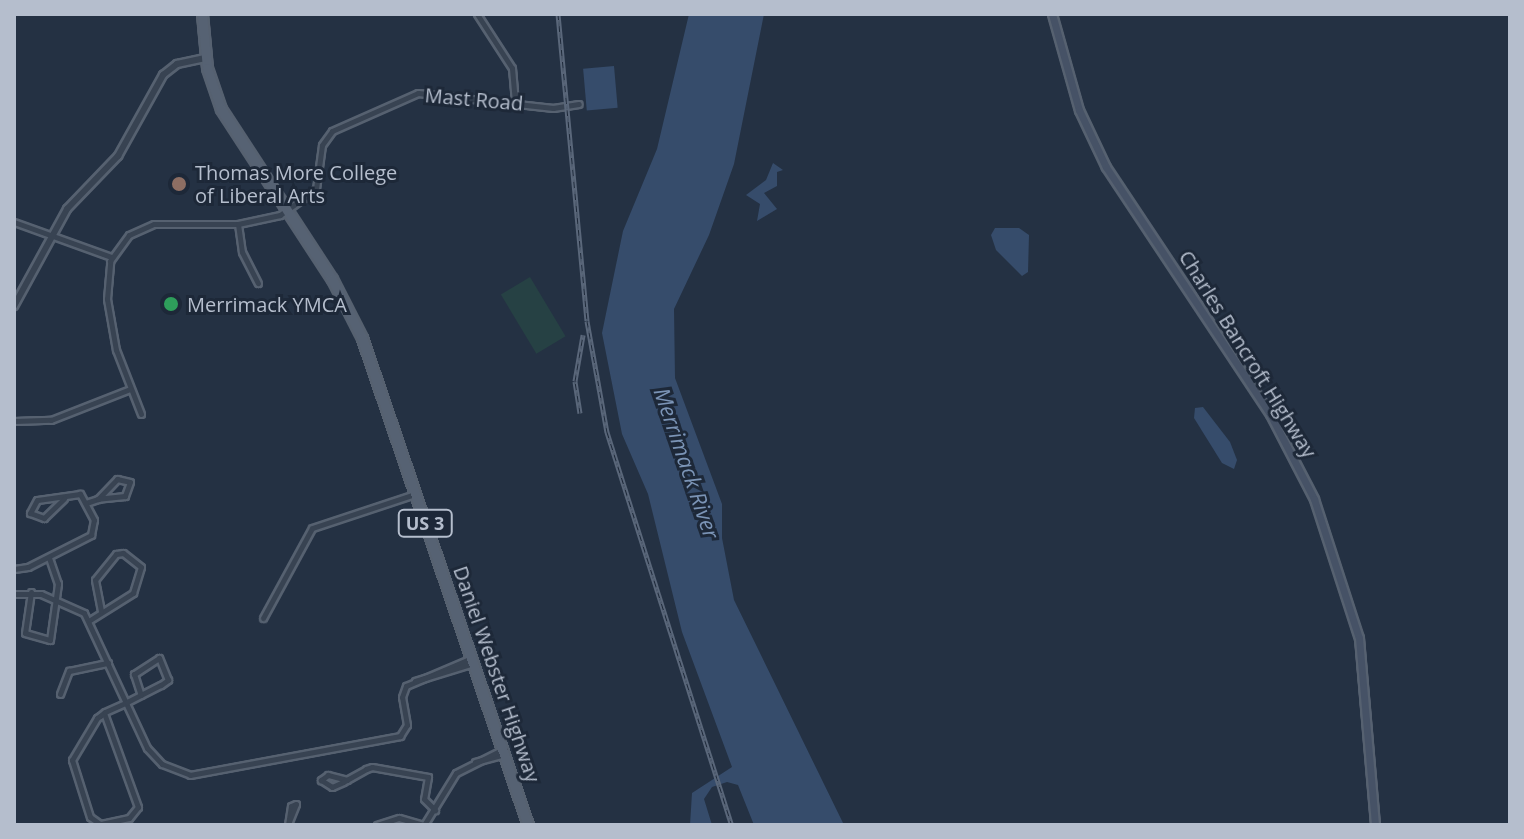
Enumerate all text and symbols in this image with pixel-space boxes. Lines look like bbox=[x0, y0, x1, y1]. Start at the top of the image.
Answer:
street label: Mast Road bbox=[424, 83, 524, 115]
place label: Thomas More College of Liberal Arts bbox=[195, 160, 397, 207]
marker: Thomas More College of Liberal Arts bbox=[170, 175, 188, 193]
street label: Charles Bancroft Highway bbox=[1174, 246, 1322, 462]
place label: Merrimack YMCA bbox=[187, 292, 347, 316]
marker: Merrimack YMCA bbox=[162, 295, 180, 313]
water label: Merrimack River bbox=[649, 384, 725, 542]
road number: US 3 bbox=[397, 509, 453, 537]
street label: Daniel Webster Highway bbox=[449, 563, 545, 785]

